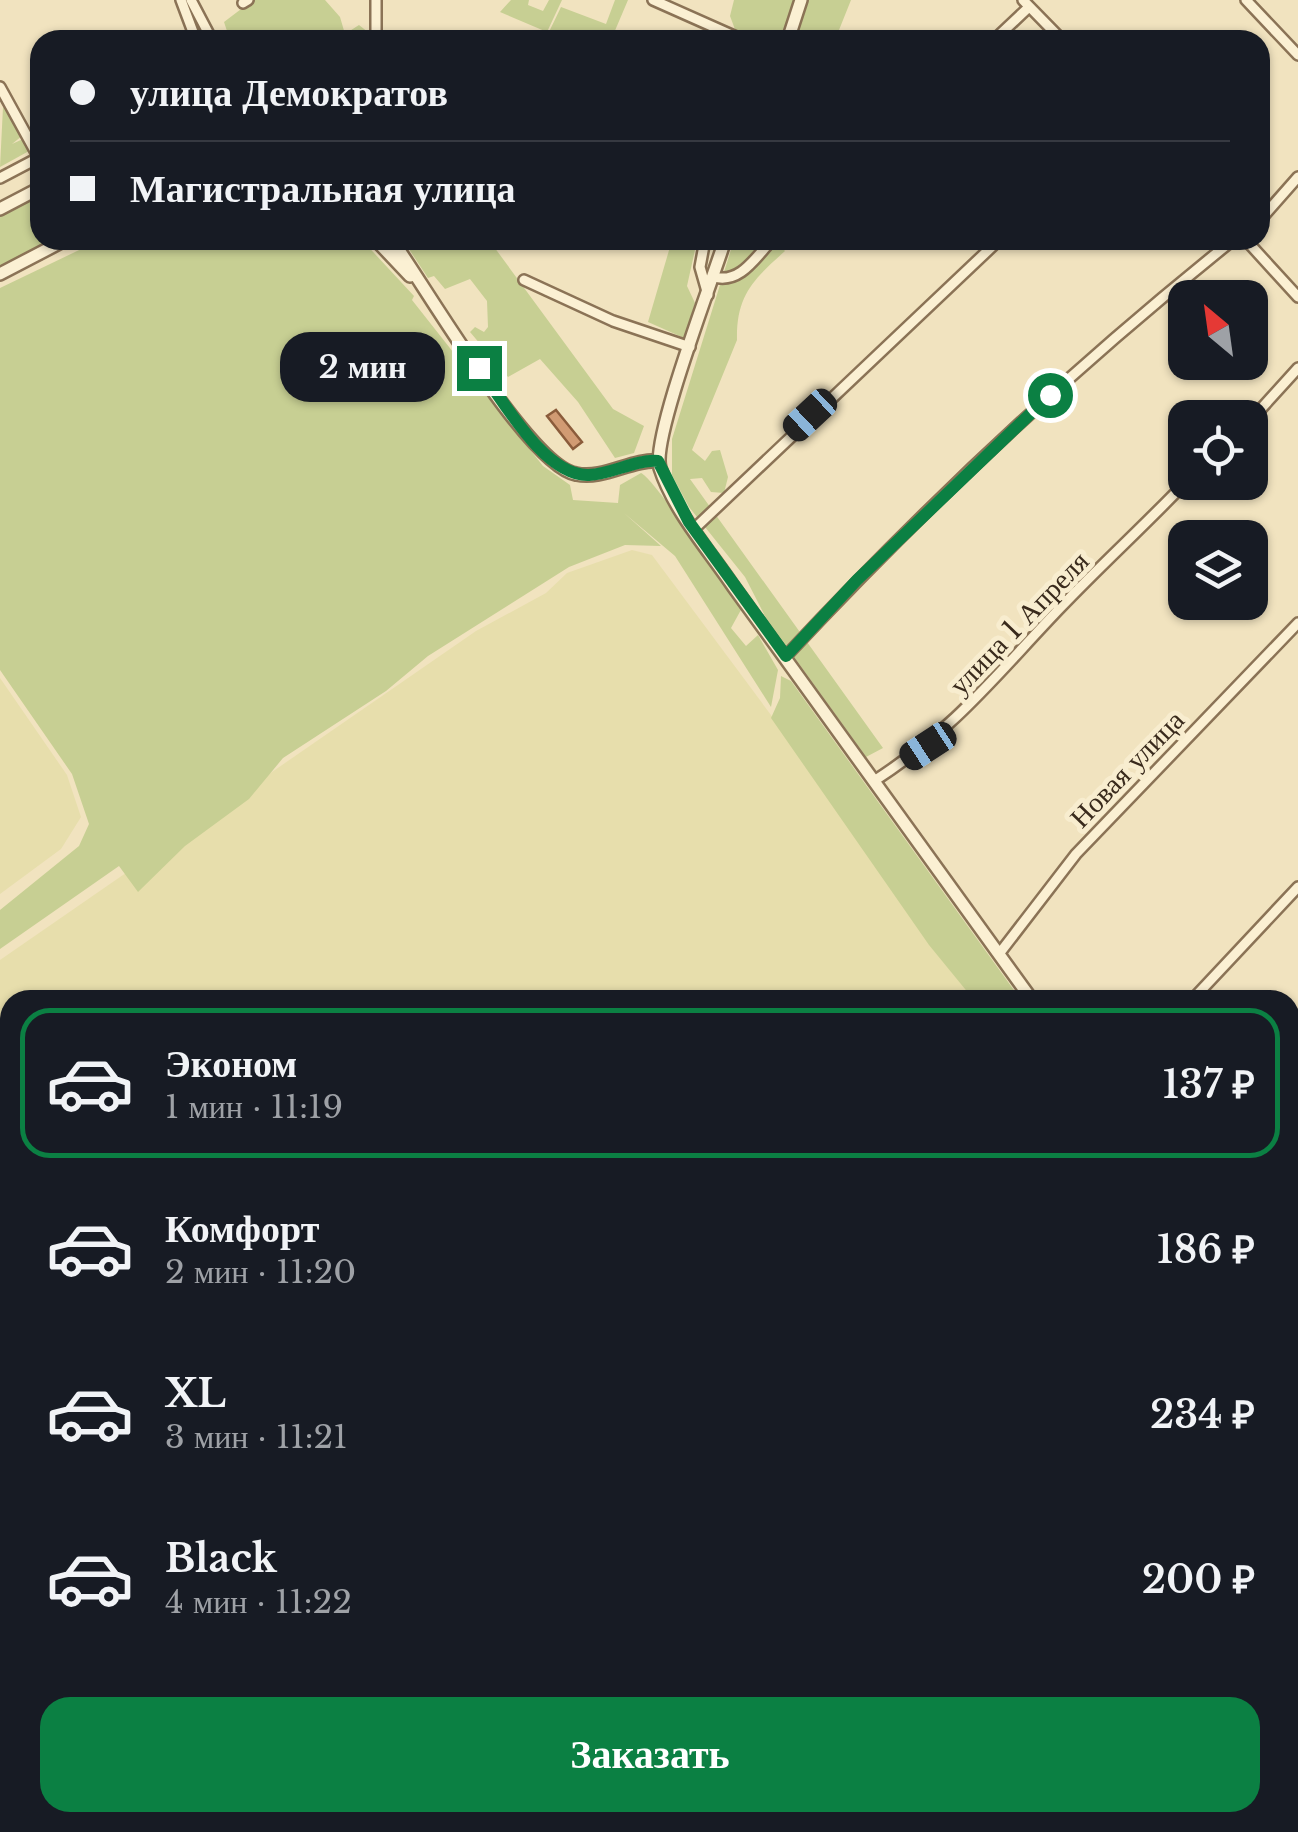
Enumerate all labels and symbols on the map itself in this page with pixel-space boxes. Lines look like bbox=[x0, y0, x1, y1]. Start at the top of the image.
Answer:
north arrow bbox=[1168, 280, 1268, 380]
callout: 2 мин bbox=[279, 333, 444, 403]
route end bbox=[457, 346, 502, 391]
route start bbox=[1028, 373, 1073, 418]
car bbox=[778, 384, 842, 446]
street label: улица 1 Апреля bbox=[942, 544, 1096, 702]
street label: Новая улица bbox=[1062, 703, 1192, 835]
car bbox=[895, 717, 961, 775]

